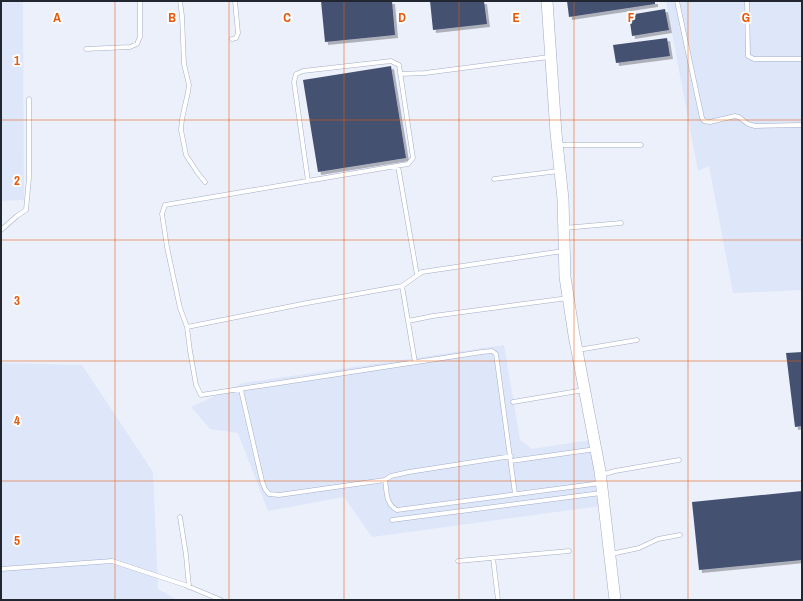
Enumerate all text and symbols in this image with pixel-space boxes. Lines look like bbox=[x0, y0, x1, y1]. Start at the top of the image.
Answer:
text: A bbox=[53, 9, 61, 26]
text: B bbox=[168, 9, 176, 26]
text: C bbox=[283, 9, 291, 26]
text: D bbox=[398, 9, 406, 26]
text: E bbox=[512, 9, 520, 26]
text: F bbox=[628, 9, 635, 26]
text: G bbox=[742, 9, 750, 26]
text: 1 bbox=[14, 52, 20, 69]
text: 2 bbox=[14, 172, 20, 189]
text: 3 bbox=[14, 292, 20, 309]
text: 4 bbox=[14, 412, 20, 429]
text: 5 bbox=[14, 532, 20, 549]

